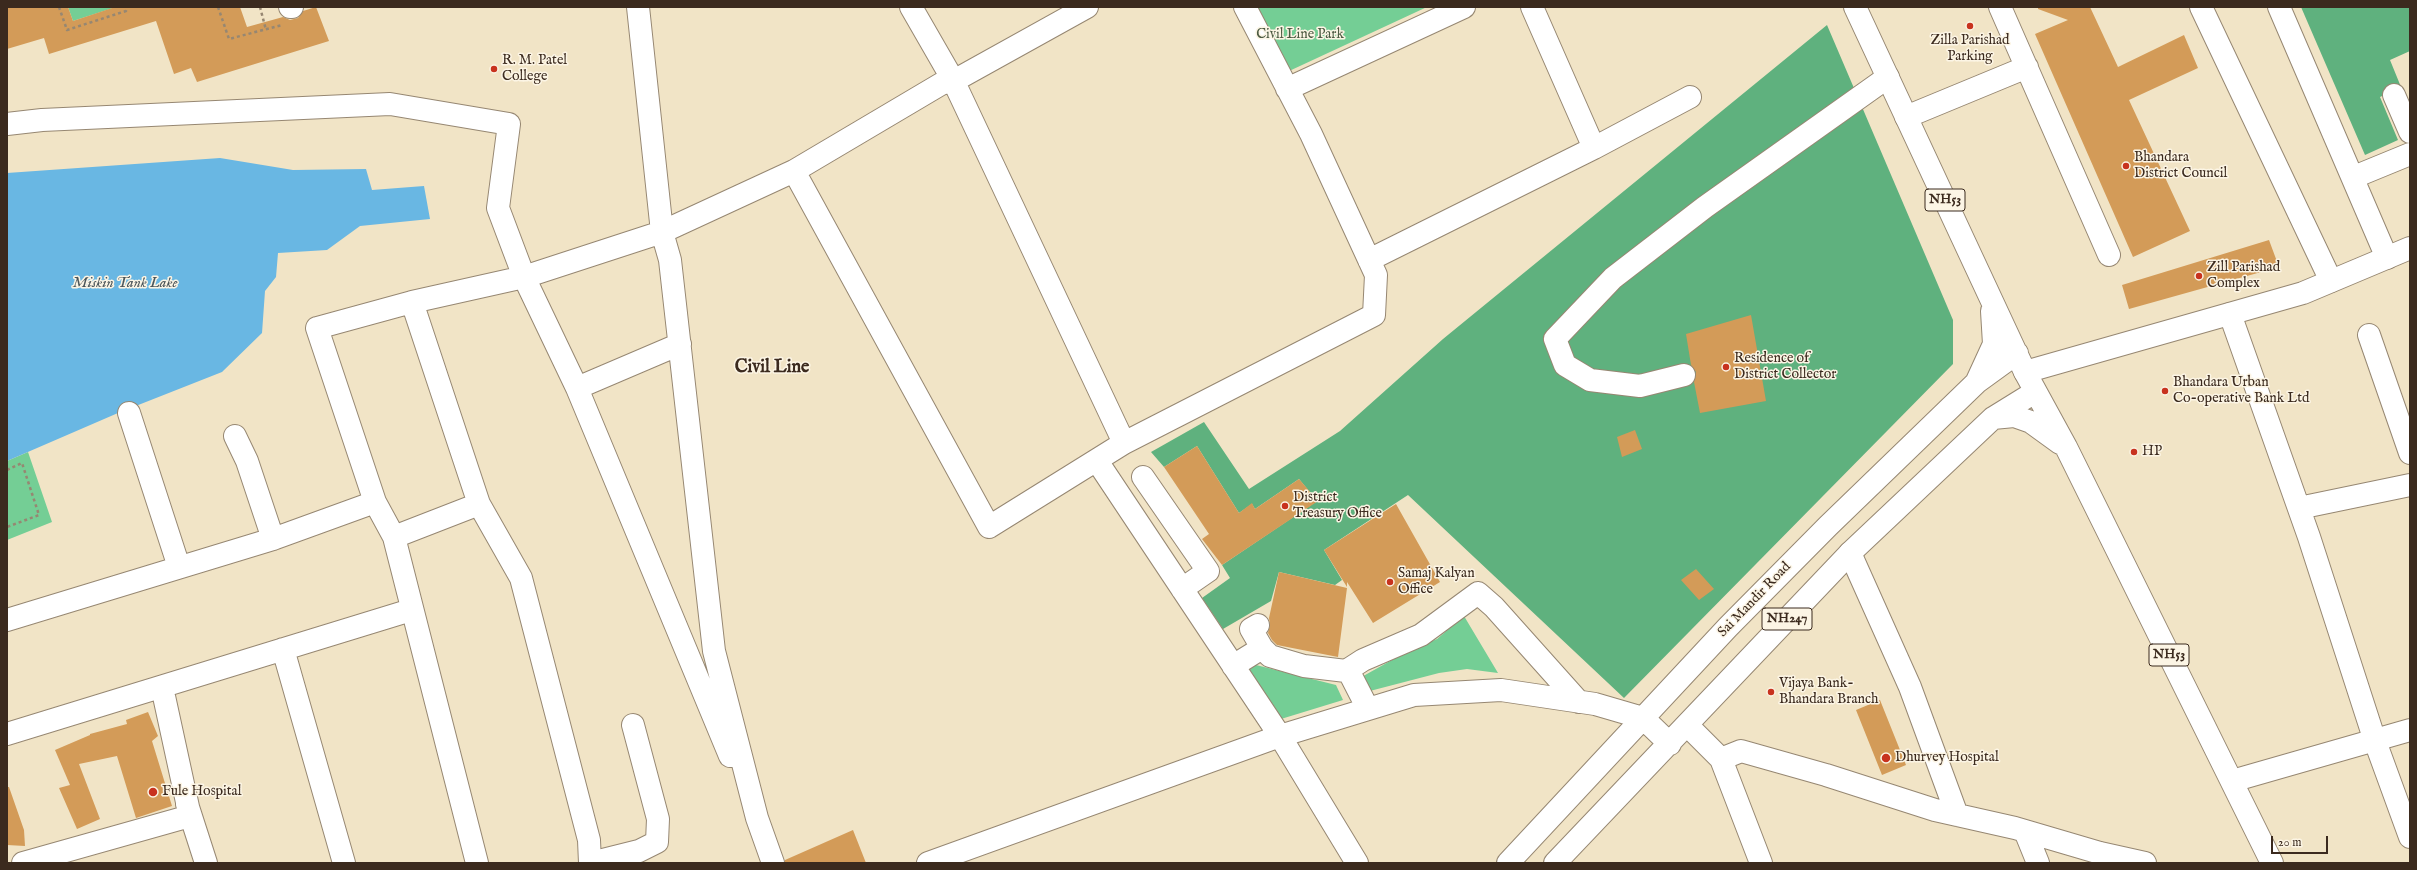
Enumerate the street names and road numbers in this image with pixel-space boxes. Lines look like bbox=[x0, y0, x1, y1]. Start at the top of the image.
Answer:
road number: NH53 bbox=[1925, 189, 1965, 211]
street label: Sai Mandir Road bbox=[1715, 559, 1795, 641]
road number: NH247 bbox=[1762, 608, 1812, 630]
road number: NH53 bbox=[2149, 644, 2189, 666]

